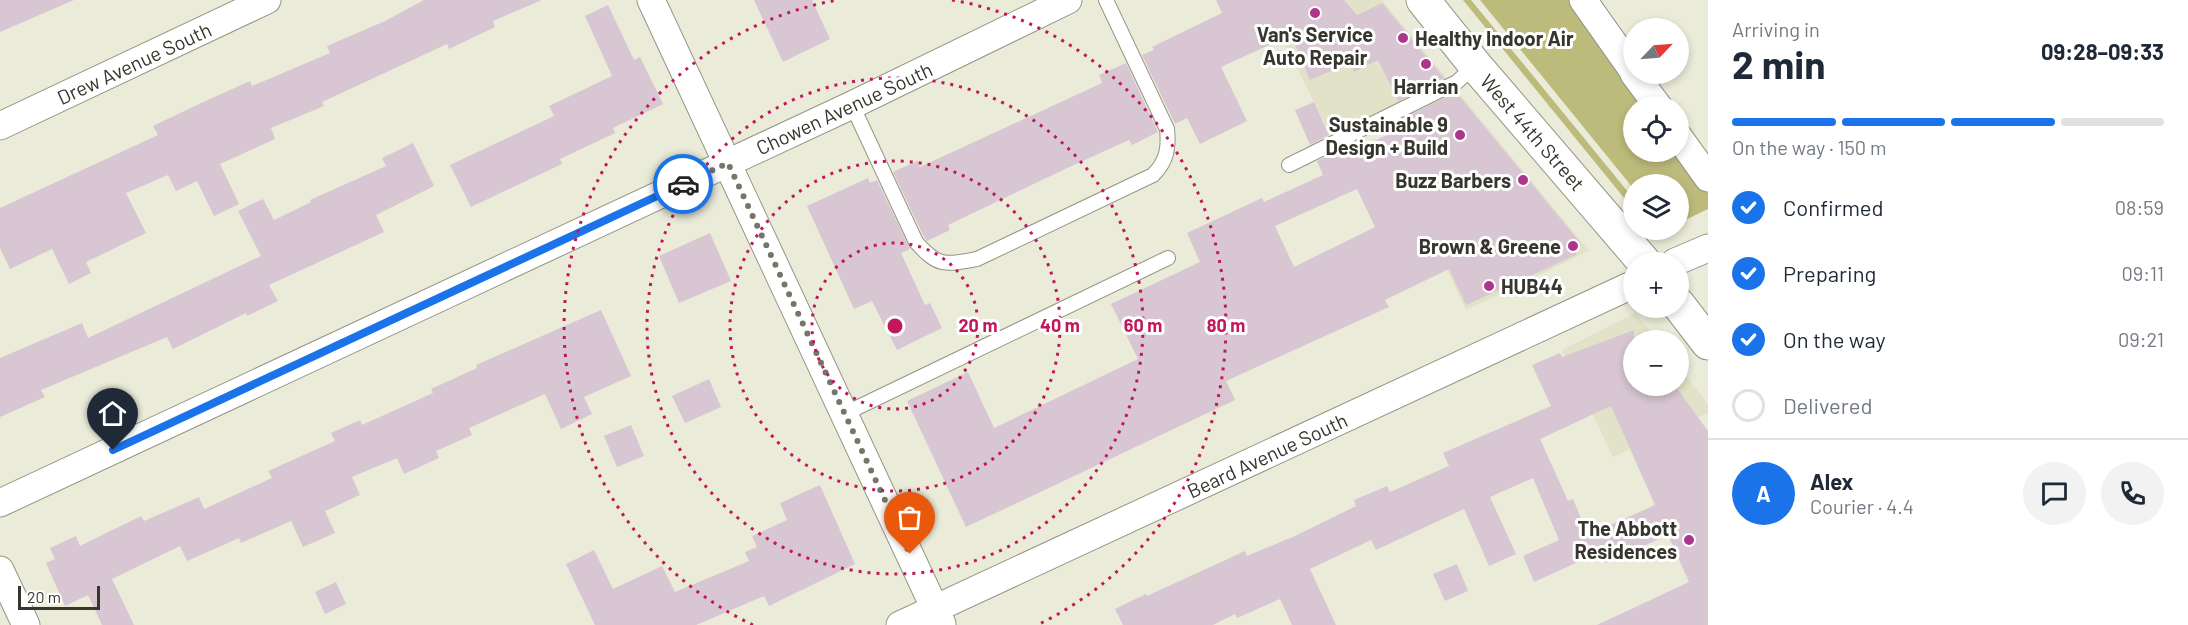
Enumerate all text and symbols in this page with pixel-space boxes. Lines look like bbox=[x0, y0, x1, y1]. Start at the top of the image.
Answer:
marker: Van's Service Auto Repair bbox=[1308, 6, 1322, 20]
street label: Drew Avenue South bbox=[53, 17, 215, 109]
text: Arriving in bbox=[1732, 17, 1820, 41]
north arrow bbox=[1623, 18, 1689, 84]
map controls bbox=[1623, 18, 1689, 396]
place label: Van's Service Auto Repair bbox=[1257, 22, 1373, 69]
place label: Healthy Indoor Air bbox=[1415, 26, 1574, 50]
marker: Healthy Indoor Air bbox=[1396, 31, 1410, 45]
text: 09:28–09:33 bbox=[2041, 38, 2164, 64]
text: 2 min bbox=[1732, 40, 1825, 87]
street label: Chowen Avenue South bbox=[752, 57, 936, 159]
marker: Harrian bbox=[1419, 57, 1433, 71]
street label: West 44th Street bbox=[1476, 69, 1590, 195]
place label: Harrian bbox=[1393, 74, 1459, 98]
button: locate bbox=[1623, 96, 1689, 162]
place label: Sustainable 9 Design + Build bbox=[1325, 112, 1448, 159]
marker: Sustainable 9 Design + Build bbox=[1453, 128, 1467, 142]
text: On the way · 150 m bbox=[1732, 135, 1887, 159]
courier bbox=[653, 154, 713, 214]
icon: car bbox=[667, 168, 700, 201]
place label: Buzz Barbers bbox=[1395, 168, 1511, 192]
marker: Buzz Barbers bbox=[1516, 173, 1530, 187]
button: layers bbox=[1623, 174, 1689, 240]
icon: check bbox=[1732, 191, 1765, 224]
text: Confirmed bbox=[1783, 194, 1883, 220]
text: 08:59 bbox=[2115, 195, 2164, 219]
place label: Brown & Greene bbox=[1419, 234, 1561, 258]
marker: Brown & Greene bbox=[1566, 239, 1580, 253]
button: + bbox=[1623, 252, 1689, 318]
icon: check bbox=[1732, 257, 1765, 290]
text: Preparing bbox=[1783, 260, 1876, 286]
text: 09:11 bbox=[2121, 261, 2164, 285]
place label: HUB44 bbox=[1501, 274, 1563, 298]
marker: HUB44 bbox=[1482, 279, 1496, 293]
text: 20 m bbox=[959, 314, 997, 336]
text: 40 m bbox=[1040, 314, 1080, 336]
text: 60 m bbox=[1124, 314, 1162, 336]
text: 80 m bbox=[1207, 314, 1245, 336]
centre of rings bbox=[885, 316, 905, 336]
icon: check bbox=[1732, 323, 1765, 356]
text: On the way bbox=[1783, 326, 1886, 352]
text: 09:21 bbox=[2118, 327, 2164, 351]
button: − bbox=[1623, 330, 1689, 396]
pin bbox=[87, 388, 138, 450]
text: Delivered bbox=[1783, 392, 1872, 418]
icon: home bbox=[96, 397, 129, 430]
street label: Beard Avenue South bbox=[1183, 407, 1351, 503]
button: chat bbox=[2023, 462, 2086, 525]
button: phone bbox=[2101, 462, 2164, 525]
text: Alex bbox=[1810, 468, 1853, 494]
text: A bbox=[1756, 480, 1771, 506]
pin bbox=[884, 492, 935, 554]
text: Courier · 4.4 bbox=[1810, 494, 1914, 518]
icon: bag bbox=[893, 501, 926, 534]
place label: The Abbott Residences bbox=[1574, 516, 1677, 563]
marker: The Abbott Residences bbox=[1682, 533, 1696, 547]
scale bar bbox=[18, 583, 100, 610]
text: 20 m bbox=[27, 587, 61, 606]

